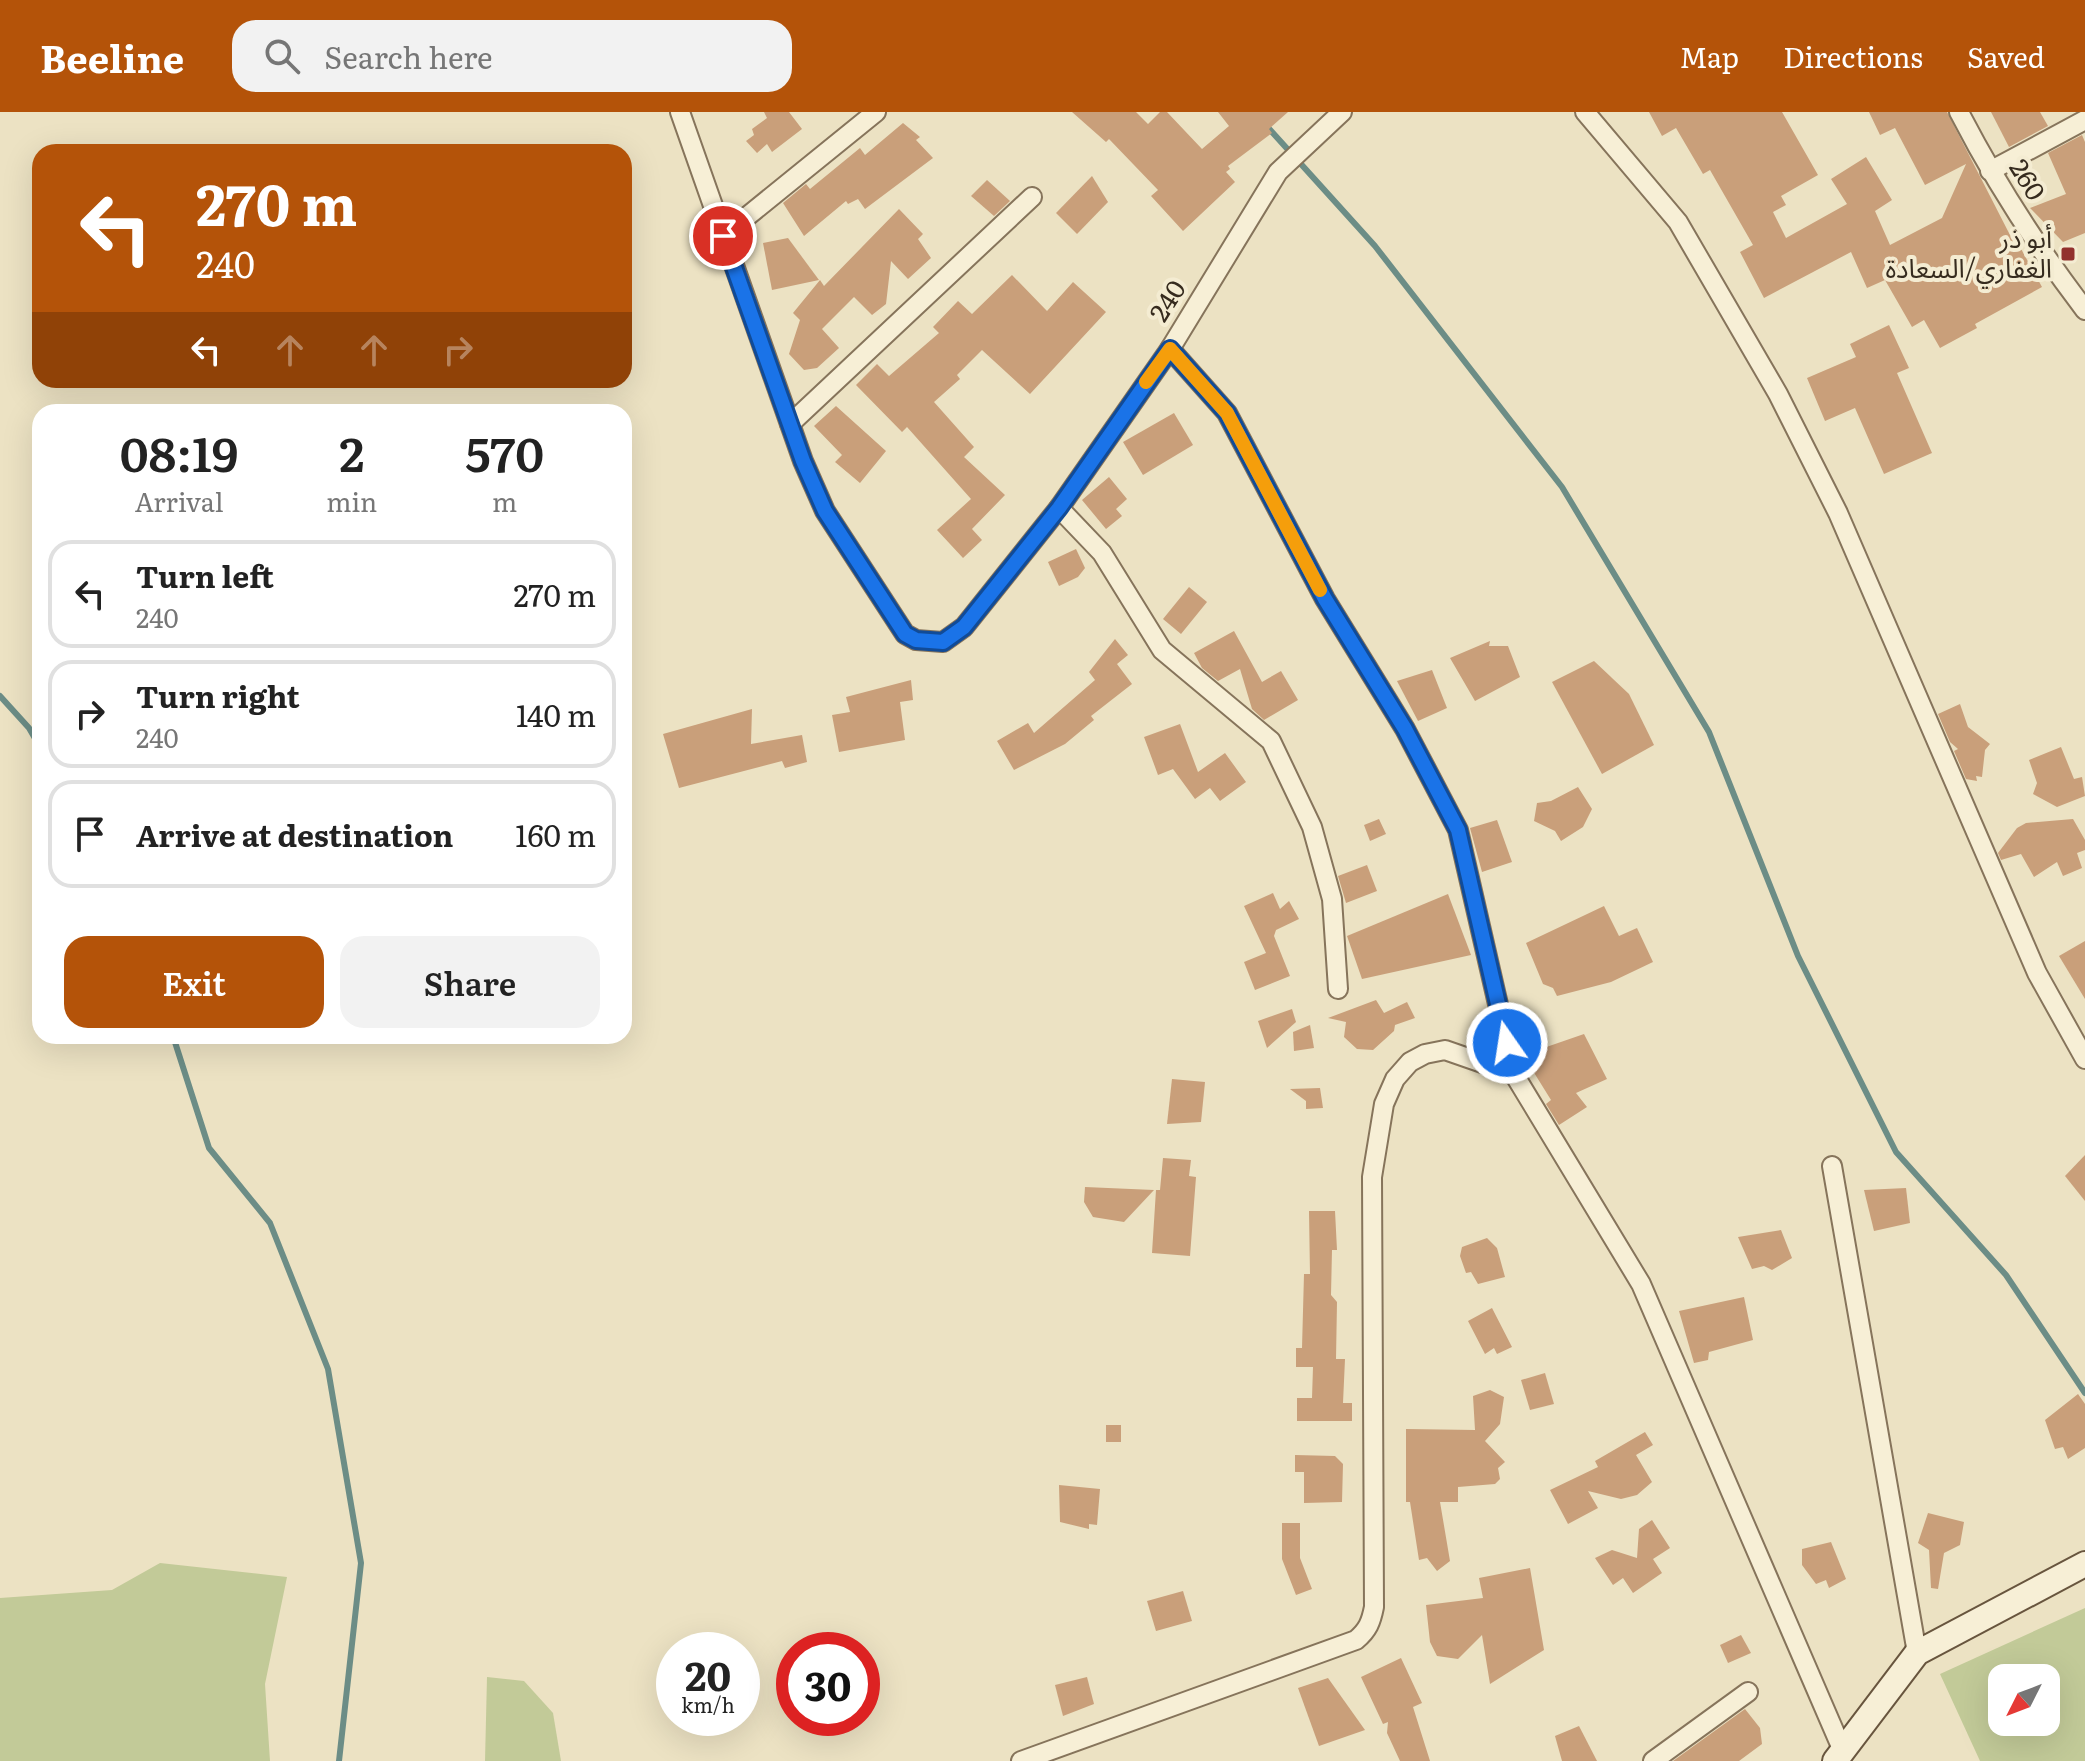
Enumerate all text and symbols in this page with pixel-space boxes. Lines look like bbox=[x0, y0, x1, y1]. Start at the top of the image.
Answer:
search box bbox=[232, 20, 792, 92]
text: Beeline bbox=[40, 28, 184, 85]
icon: search bbox=[260, 34, 304, 78]
text: Search here bbox=[324, 34, 493, 78]
text: Map bbox=[1680, 35, 1739, 77]
text: Directions bbox=[1783, 35, 1923, 77]
text: Saved bbox=[1967, 35, 2045, 77]
street label: 260 bbox=[2001, 150, 2057, 207]
text: 270 m bbox=[196, 160, 357, 243]
icon: left bbox=[64, 176, 168, 280]
pin bbox=[689, 202, 757, 270]
icon: arrive bbox=[701, 214, 745, 258]
place label: أبو ذر الغفاري/السعادة bbox=[1886, 217, 2052, 289]
text: 240 bbox=[196, 236, 255, 289]
marker: أبو ذر الغفاري/السعادة bbox=[2059, 245, 2077, 263]
street label: 240 bbox=[1138, 271, 1194, 328]
icon: left bbox=[184, 328, 228, 372]
icon: ahead bbox=[268, 328, 312, 372]
icon: ahead bbox=[352, 328, 396, 372]
icon: right bbox=[436, 328, 480, 372]
text: 08:19 bbox=[120, 416, 238, 487]
text: 2 bbox=[339, 416, 364, 487]
text: 570 bbox=[465, 416, 544, 487]
text: Arrival bbox=[135, 481, 224, 520]
text: min bbox=[326, 481, 377, 520]
text: m bbox=[492, 481, 517, 520]
text: Turn left bbox=[136, 553, 274, 597]
icon: left bbox=[68, 572, 112, 616]
text: 270 m bbox=[513, 572, 596, 616]
text: 240 bbox=[136, 597, 179, 636]
text: Turn right bbox=[136, 673, 300, 717]
icon: right bbox=[68, 692, 112, 736]
text: 140 m bbox=[516, 692, 596, 736]
text: 240 bbox=[136, 717, 179, 756]
icon: arrive bbox=[68, 812, 112, 856]
text: Arrive at destination bbox=[136, 812, 453, 856]
text: 160 m bbox=[515, 812, 596, 856]
button: Exit bbox=[64, 936, 324, 1028]
button: Share bbox=[340, 936, 600, 1028]
position arrow bbox=[1465, 1001, 1549, 1085]
speed limit sign: 30 bbox=[776, 1632, 880, 1736]
text: 20 bbox=[685, 1644, 731, 1703]
north arrow bbox=[1988, 1664, 2060, 1736]
map controls bbox=[1988, 1664, 2060, 1736]
text: km/h bbox=[681, 1689, 735, 1719]

